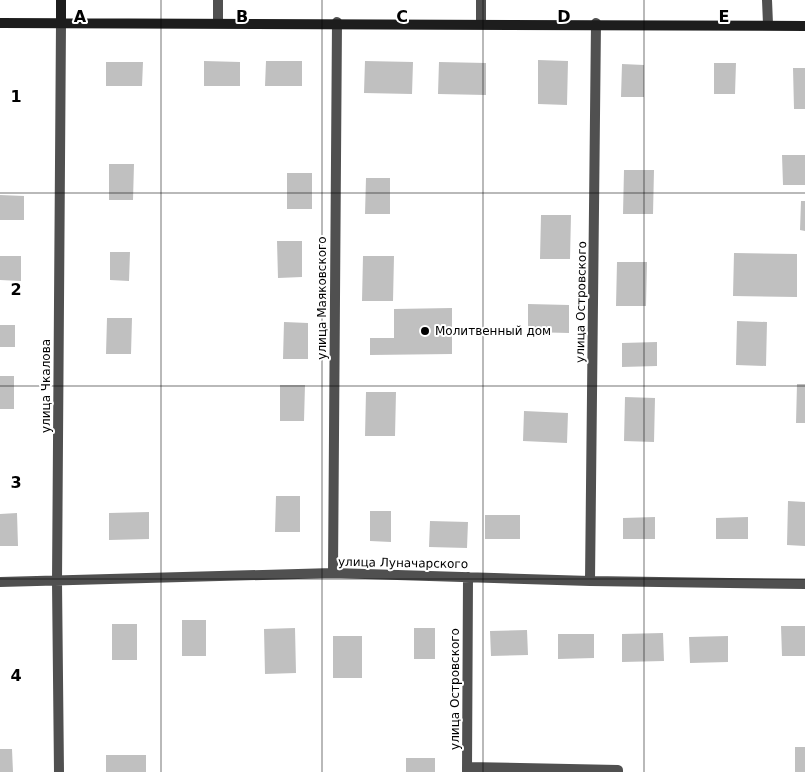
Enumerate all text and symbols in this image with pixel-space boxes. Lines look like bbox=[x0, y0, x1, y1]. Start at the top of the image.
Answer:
text: A bbox=[74, 7, 87, 26]
text: B bbox=[236, 7, 248, 26]
text: C bbox=[396, 7, 408, 26]
text: D bbox=[557, 7, 571, 26]
text: E bbox=[719, 7, 729, 26]
text: 1 bbox=[10, 87, 22, 106]
street label: улица Маяковского bbox=[315, 236, 329, 360]
street label: улица Островского bbox=[573, 241, 589, 363]
text: 2 bbox=[10, 280, 22, 299]
place label: Молитвенный дом bbox=[435, 324, 551, 338]
marker: Молитвенный дом bbox=[419, 325, 431, 337]
street label: улица Чкалова bbox=[39, 339, 53, 433]
text: 3 bbox=[10, 473, 22, 492]
street label: улица Луначарского bbox=[338, 555, 468, 571]
street label: улица Островского bbox=[448, 628, 462, 750]
text: 4 bbox=[10, 666, 22, 685]

